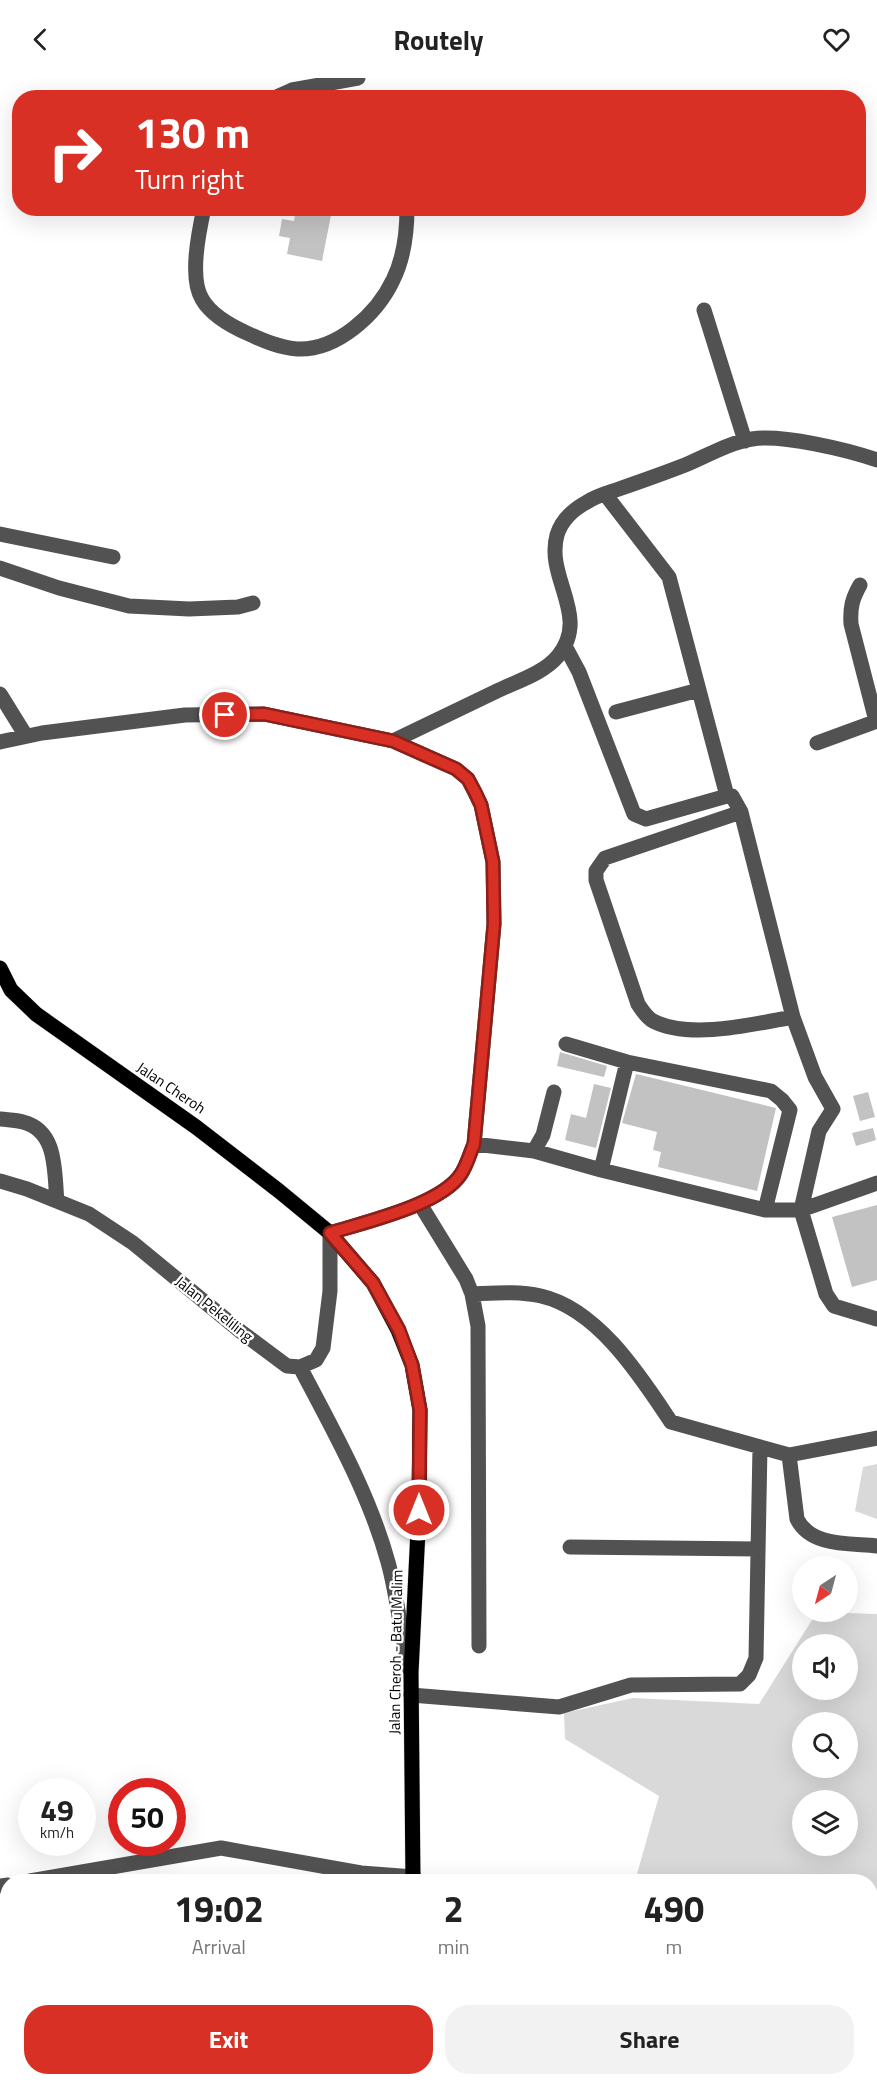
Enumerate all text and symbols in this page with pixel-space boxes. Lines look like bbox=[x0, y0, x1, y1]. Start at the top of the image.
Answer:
text: Routely bbox=[393, 19, 484, 60]
icon: back bbox=[24, 23, 57, 56]
icon: heart bbox=[820, 23, 853, 56]
text: 130 m bbox=[135, 100, 250, 164]
icon: right bbox=[36, 114, 114, 192]
text: Turn right bbox=[135, 158, 244, 199]
pin bbox=[199, 689, 250, 740]
icon: arrive bbox=[208, 698, 241, 731]
street label: Jalan Cheroh bbox=[132, 1056, 210, 1119]
street label: Jalan Pekeliling bbox=[170, 1270, 258, 1347]
position arrow bbox=[387, 1478, 451, 1542]
north arrow bbox=[792, 1556, 858, 1622]
map controls bbox=[792, 1556, 858, 1856]
street label: Jalan Cheroh - Batu Malim bbox=[383, 1569, 408, 1735]
button: sound bbox=[792, 1634, 858, 1700]
button: search bbox=[792, 1712, 858, 1778]
speed limit sign: 50 bbox=[108, 1778, 186, 1856]
text: 49 bbox=[40, 1787, 74, 1833]
button: layers bbox=[792, 1790, 858, 1856]
text: km/h bbox=[40, 1821, 74, 1844]
text: 19:02 bbox=[174, 1881, 264, 1936]
text: 2 bbox=[444, 1881, 464, 1936]
text: 490 bbox=[644, 1881, 704, 1936]
text: Arrival bbox=[192, 1931, 246, 1962]
text: min bbox=[438, 1931, 470, 1962]
text: m bbox=[665, 1931, 682, 1962]
button: Exit bbox=[24, 2005, 433, 2074]
button: Share bbox=[445, 2005, 854, 2074]

